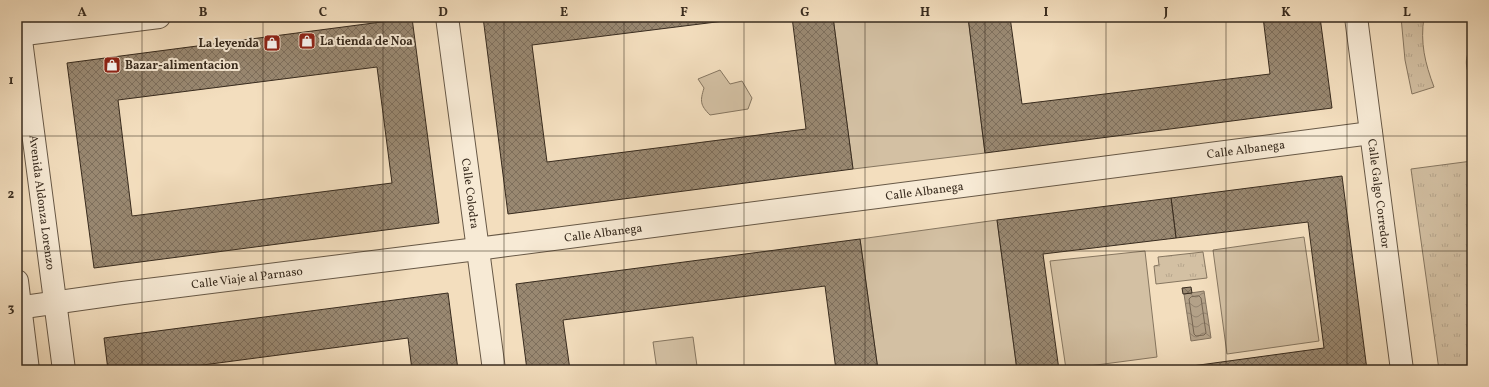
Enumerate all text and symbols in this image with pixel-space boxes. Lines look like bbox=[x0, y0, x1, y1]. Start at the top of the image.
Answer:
text: A bbox=[77, 4, 87, 22]
text: B bbox=[199, 4, 208, 22]
text: C bbox=[319, 4, 327, 22]
text: D bbox=[438, 4, 448, 22]
text: E bbox=[560, 4, 568, 22]
text: F bbox=[680, 4, 688, 22]
text: G bbox=[800, 4, 810, 22]
text: H bbox=[920, 4, 930, 22]
text: I bbox=[1044, 4, 1049, 22]
text: J bbox=[1163, 4, 1169, 22]
text: K bbox=[1281, 4, 1291, 22]
text: L bbox=[1403, 4, 1411, 22]
shop icon: La tienda de Noa bbox=[297, 31, 317, 51]
shop icon: La leyenda bbox=[262, 33, 282, 53]
place label: La tienda de Noa bbox=[320, 34, 413, 50]
place label: La leyenda bbox=[198, 36, 259, 52]
shop icon: Bazar-alimentacion bbox=[102, 55, 122, 75]
place label: Bazar-alimentacion bbox=[125, 58, 239, 74]
text: 1 bbox=[8, 72, 14, 90]
street label: Avenida Aldonza Lorenzo bbox=[24, 134, 58, 271]
street label: Calle Albanega bbox=[1206, 137, 1286, 163]
street label: Calle Galgo Corredor bbox=[1363, 138, 1393, 250]
street label: Calle Colodra bbox=[457, 157, 482, 230]
street label: Calle Albanega bbox=[885, 179, 965, 205]
text: 2 bbox=[8, 186, 15, 204]
street label: Calle Albanega bbox=[563, 221, 643, 247]
street label: Calle Viaje al Parnaso bbox=[190, 264, 304, 293]
text: 3 bbox=[8, 300, 15, 318]

